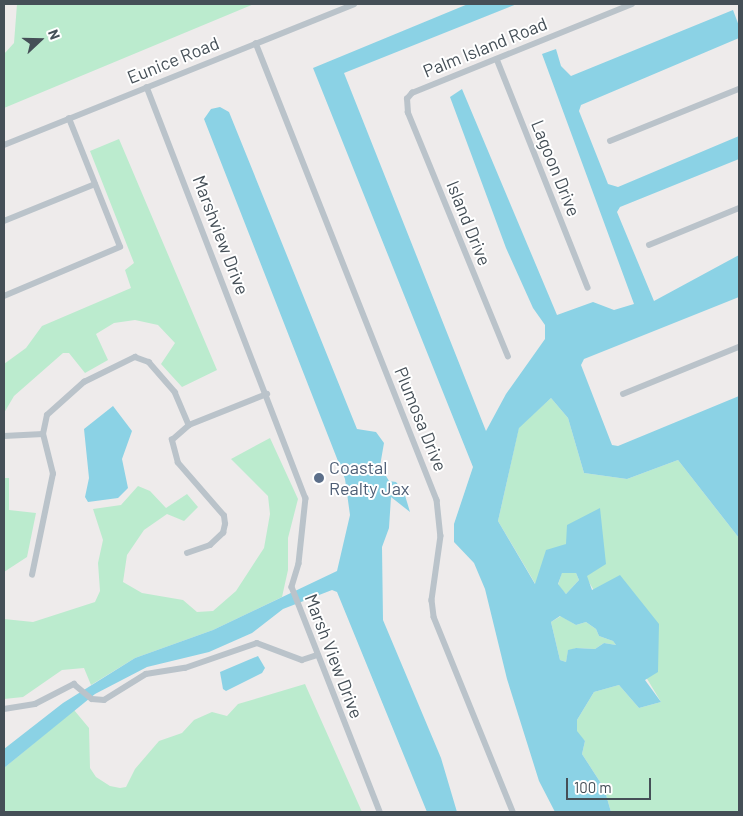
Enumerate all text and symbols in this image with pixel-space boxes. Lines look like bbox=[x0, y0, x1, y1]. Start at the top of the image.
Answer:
street label: Palm Island Road bbox=[420, 12, 550, 82]
north arrow bbox=[15, 15, 65, 65]
text: N bbox=[45, 27, 64, 42]
street label: Eunice Road bbox=[124, 32, 222, 88]
street label: Lagoon Drive bbox=[527, 117, 585, 219]
street label: Marshview Drive bbox=[188, 172, 254, 298]
street label: Island Drive bbox=[442, 177, 496, 269]
street label: Plumosa Drive bbox=[390, 364, 452, 474]
place label: Coastal Realty Jax bbox=[329, 457, 409, 499]
marker: Coastal Realty Jax bbox=[313, 472, 325, 484]
street label: Marsh View Drive bbox=[300, 591, 368, 721]
scale bar bbox=[568, 768, 653, 800]
text: 100 m bbox=[574, 778, 612, 796]

